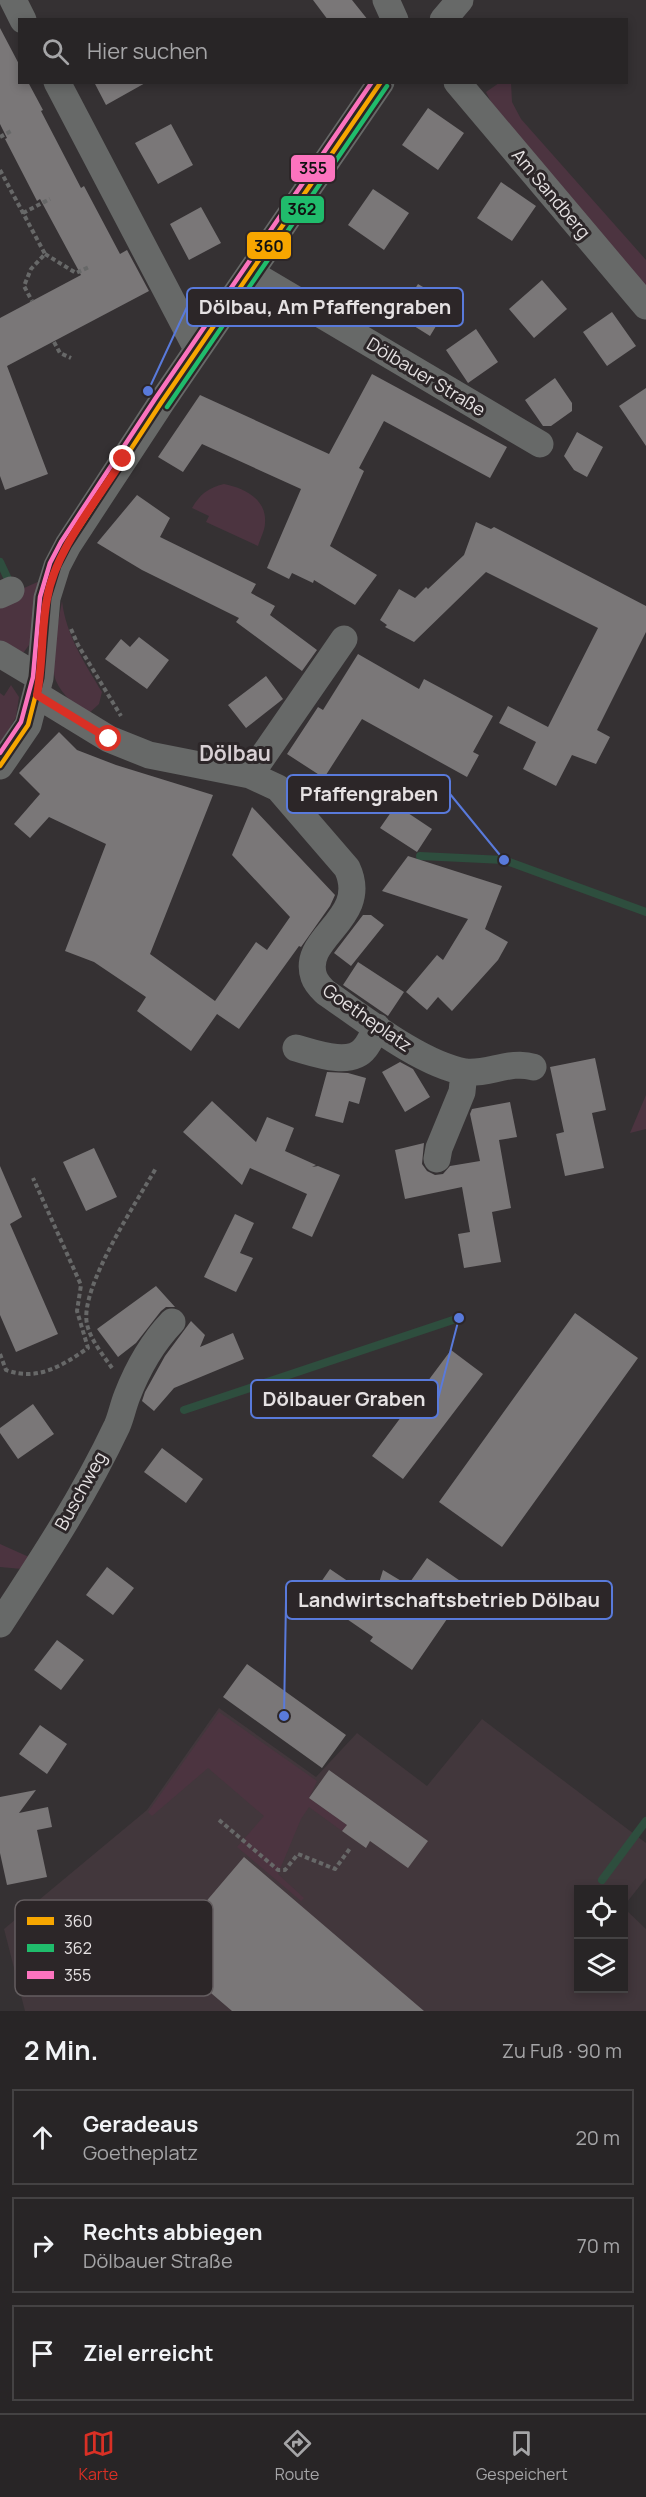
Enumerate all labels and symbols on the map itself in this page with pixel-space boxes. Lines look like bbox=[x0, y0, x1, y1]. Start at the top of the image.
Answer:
street label: Am Sandberg bbox=[507, 143, 597, 243]
line badge: 355 bbox=[290, 154, 336, 183]
text: 355 bbox=[299, 157, 327, 179]
line badge: 362 bbox=[280, 195, 325, 224]
text: 362 bbox=[288, 198, 316, 220]
line badge: 360 bbox=[246, 231, 292, 260]
text: 360 bbox=[254, 235, 284, 257]
callout: Dölbau, Am Pfaffengraben bbox=[187, 288, 463, 326]
text: Dölbau, Am Pfaffengraben bbox=[199, 293, 451, 320]
street label: Dölbauer Straße bbox=[363, 331, 490, 421]
route end bbox=[109, 445, 135, 471]
route start bbox=[95, 725, 121, 751]
district label: Dölbau bbox=[199, 739, 271, 767]
callout: Pfaffengraben bbox=[287, 775, 450, 813]
text: Pfaffengraben bbox=[300, 780, 438, 807]
street label: Goetheplatz bbox=[318, 978, 417, 1057]
callout: Dölbauer Graben bbox=[251, 1380, 438, 1418]
text: Dölbauer Graben bbox=[263, 1385, 425, 1412]
street label: Buschweg bbox=[49, 1447, 112, 1534]
callout: Landwirtschaftsbetrieb Dölbau bbox=[286, 1581, 612, 1619]
text: Landwirtschaftsbetrieb Dölbau bbox=[298, 1586, 600, 1613]
legend bbox=[15, 1900, 213, 1996]
text: 360 bbox=[64, 1910, 93, 1932]
text: 362 bbox=[64, 1937, 92, 1959]
text: 355 bbox=[64, 1964, 91, 1986]

